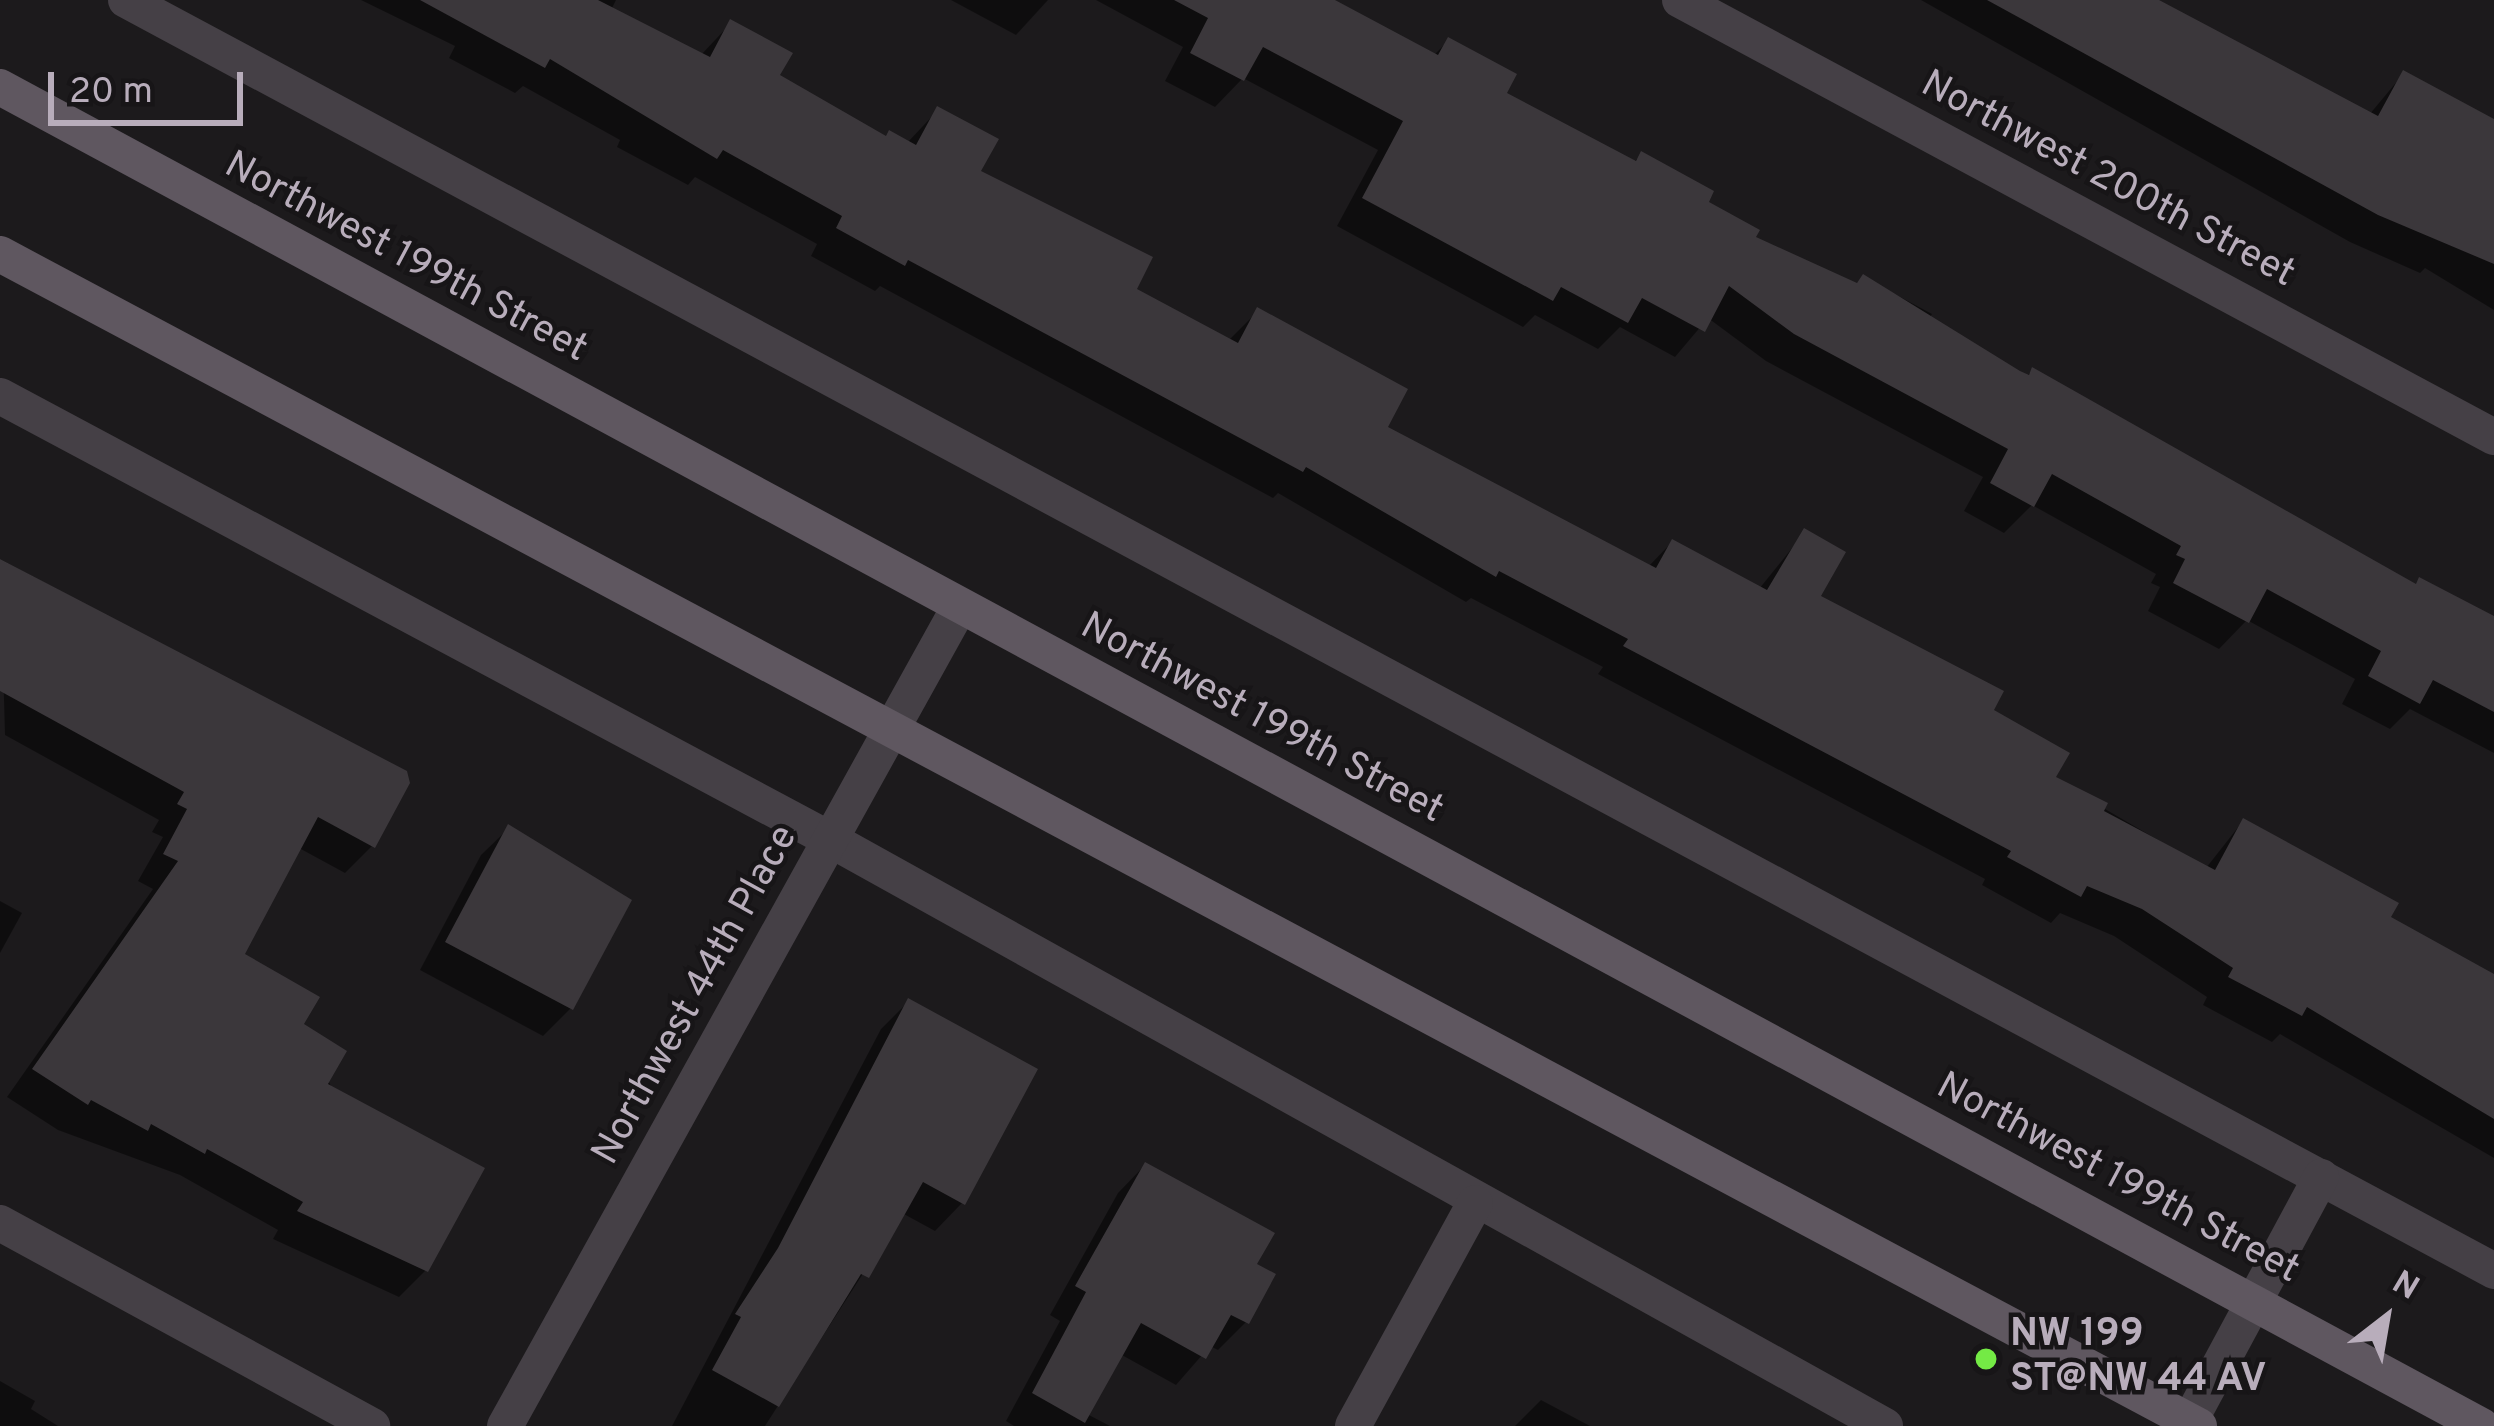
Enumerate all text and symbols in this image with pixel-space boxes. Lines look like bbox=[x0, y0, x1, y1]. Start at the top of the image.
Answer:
scale bar bbox=[54, 48, 249, 122]
street label: Northwest 200th Street bbox=[1912, 63, 2302, 299]
text: 20 m bbox=[69, 70, 153, 116]
street label: Northwest 199th Street bbox=[216, 144, 594, 374]
street label: Northwest 199th Street bbox=[1072, 605, 1450, 835]
street label: Northwest 44th Place bbox=[584, 818, 810, 1174]
street label: Northwest 199th Street bbox=[1928, 1065, 2306, 1295]
north arrow bbox=[2326, 1258, 2446, 1378]
text: N bbox=[2384, 1263, 2426, 1311]
place label: NW 199 ST@NW 44 AV bbox=[2010, 1314, 2268, 1405]
marker: NW 199 ST@NW 44 AV bbox=[1973, 1346, 1999, 1372]

